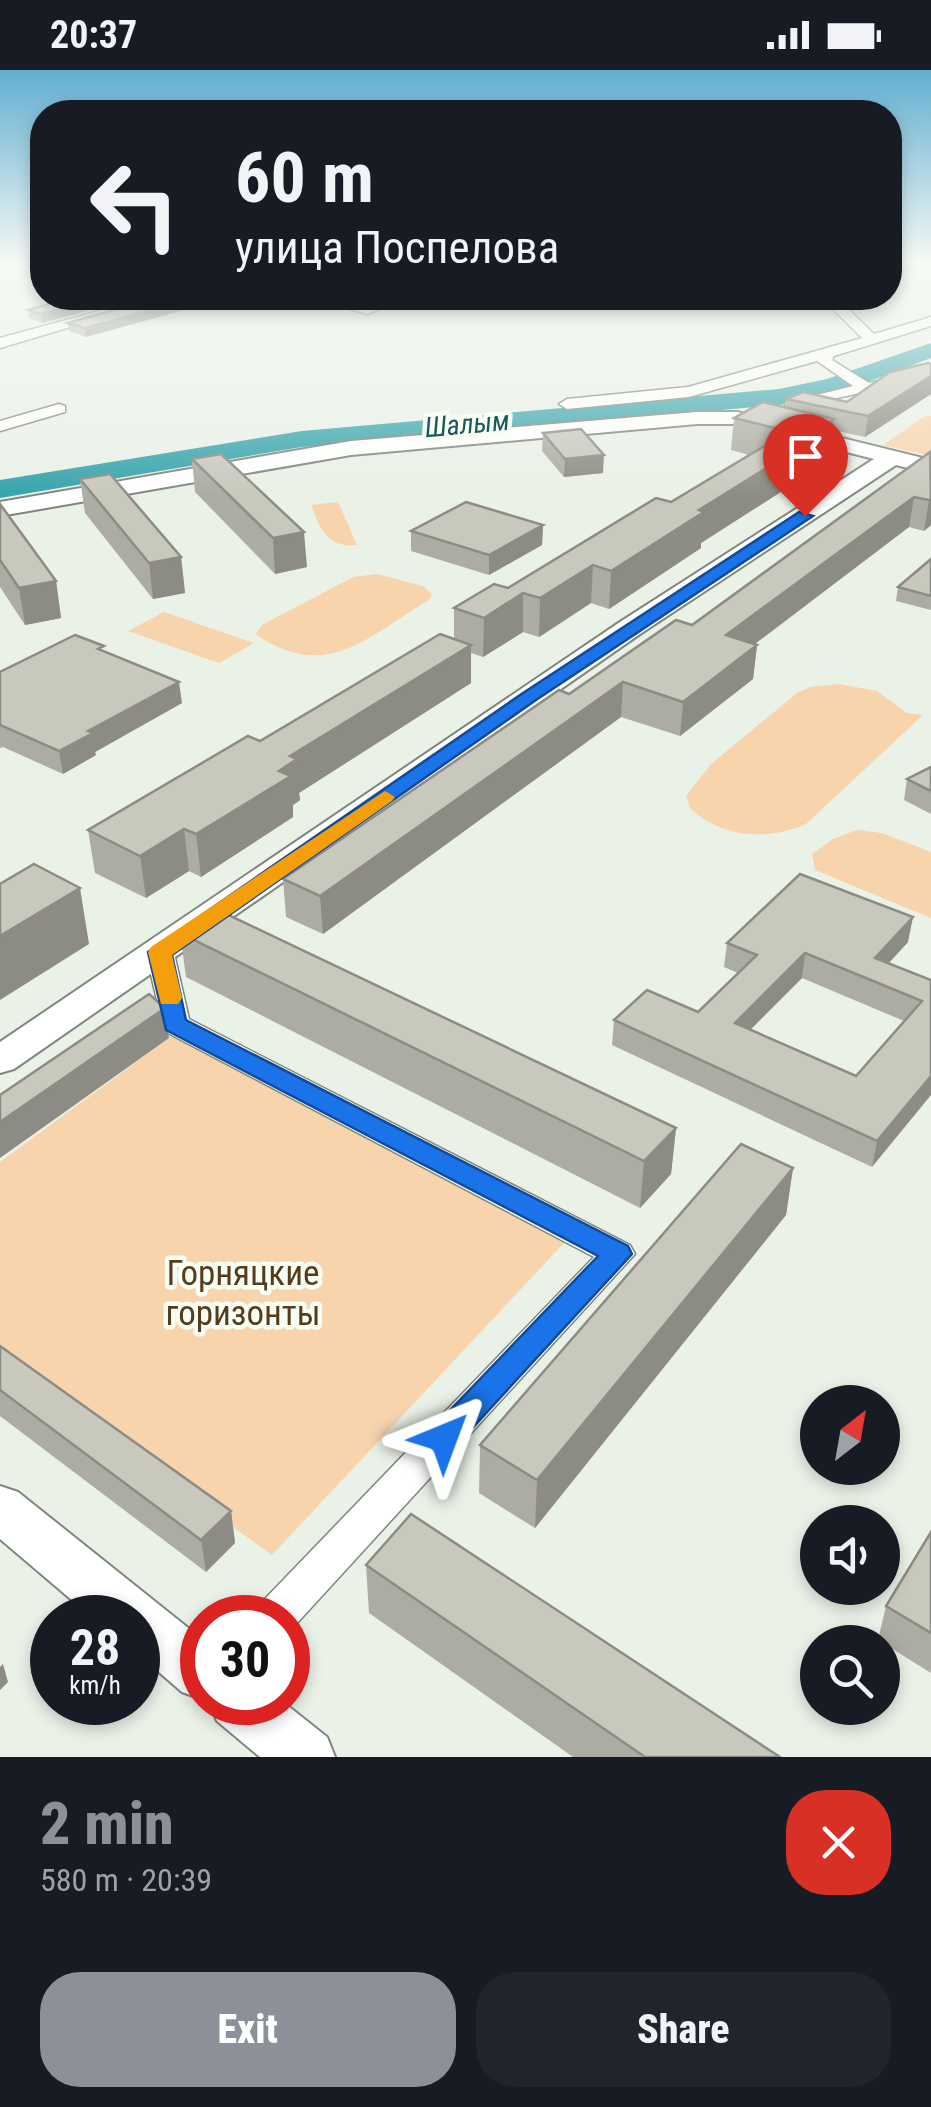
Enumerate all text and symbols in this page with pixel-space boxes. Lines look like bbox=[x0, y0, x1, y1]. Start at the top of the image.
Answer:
text: 20:37 bbox=[50, 13, 137, 57]
text: 60 m bbox=[235, 137, 374, 219]
icon: left bbox=[70, 140, 200, 270]
text: улица Поспелова bbox=[235, 221, 559, 274]
water label: Шалым bbox=[423, 404, 511, 444]
pin bbox=[763, 414, 848, 517]
icon: arrive bbox=[778, 429, 833, 484]
park label: Горняцкие горизонты bbox=[165, 1253, 321, 1334]
north arrow bbox=[800, 1385, 900, 1485]
map controls bbox=[800, 1385, 900, 1725]
position arrow bbox=[392, 1386, 496, 1490]
button: sound bbox=[800, 1505, 900, 1605]
speed limit sign: 30 bbox=[180, 1595, 310, 1725]
text: 28 bbox=[70, 1619, 120, 1677]
button: search bbox=[800, 1625, 900, 1725]
text: km/h bbox=[69, 1671, 121, 1700]
text: 2 min bbox=[40, 1788, 174, 1859]
button: close bbox=[786, 1790, 891, 1895]
text: 580 m · 20:39 bbox=[40, 1861, 212, 1899]
button: Exit bbox=[40, 1972, 456, 2087]
button: Share bbox=[476, 1972, 891, 2087]

